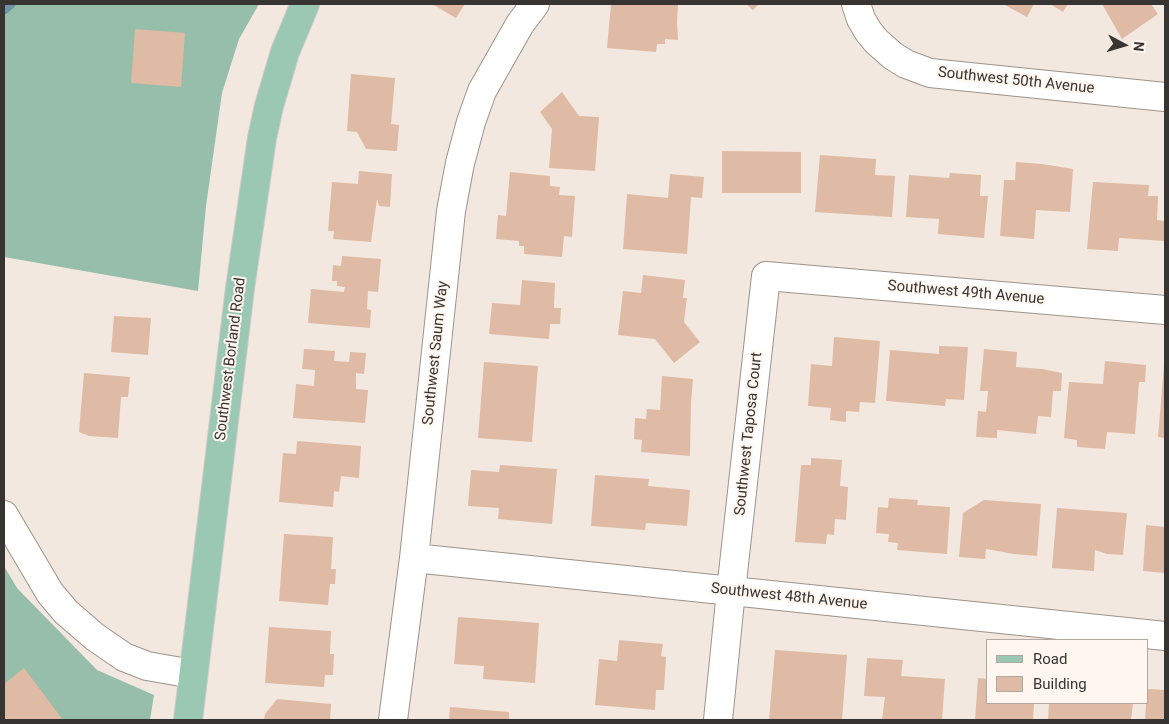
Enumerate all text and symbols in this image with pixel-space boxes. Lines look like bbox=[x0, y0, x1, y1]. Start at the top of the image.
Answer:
north arrow bbox=[1099, 20, 1149, 70]
text: N bbox=[1130, 41, 1147, 52]
street label: Southwest 50th Avenue bbox=[937, 64, 1095, 98]
street label: Southwest Borland Road bbox=[212, 276, 250, 442]
street label: Southwest 49th Avenue bbox=[887, 277, 1045, 309]
street label: Southwest Saum Way bbox=[419, 280, 453, 426]
street label: Southwest Taposa Court bbox=[731, 351, 767, 517]
street label: Southwest 48th Avenue bbox=[710, 580, 868, 614]
legend bbox=[986, 639, 1149, 704]
text: Road bbox=[1033, 650, 1067, 668]
text: Building bbox=[1033, 675, 1087, 693]

